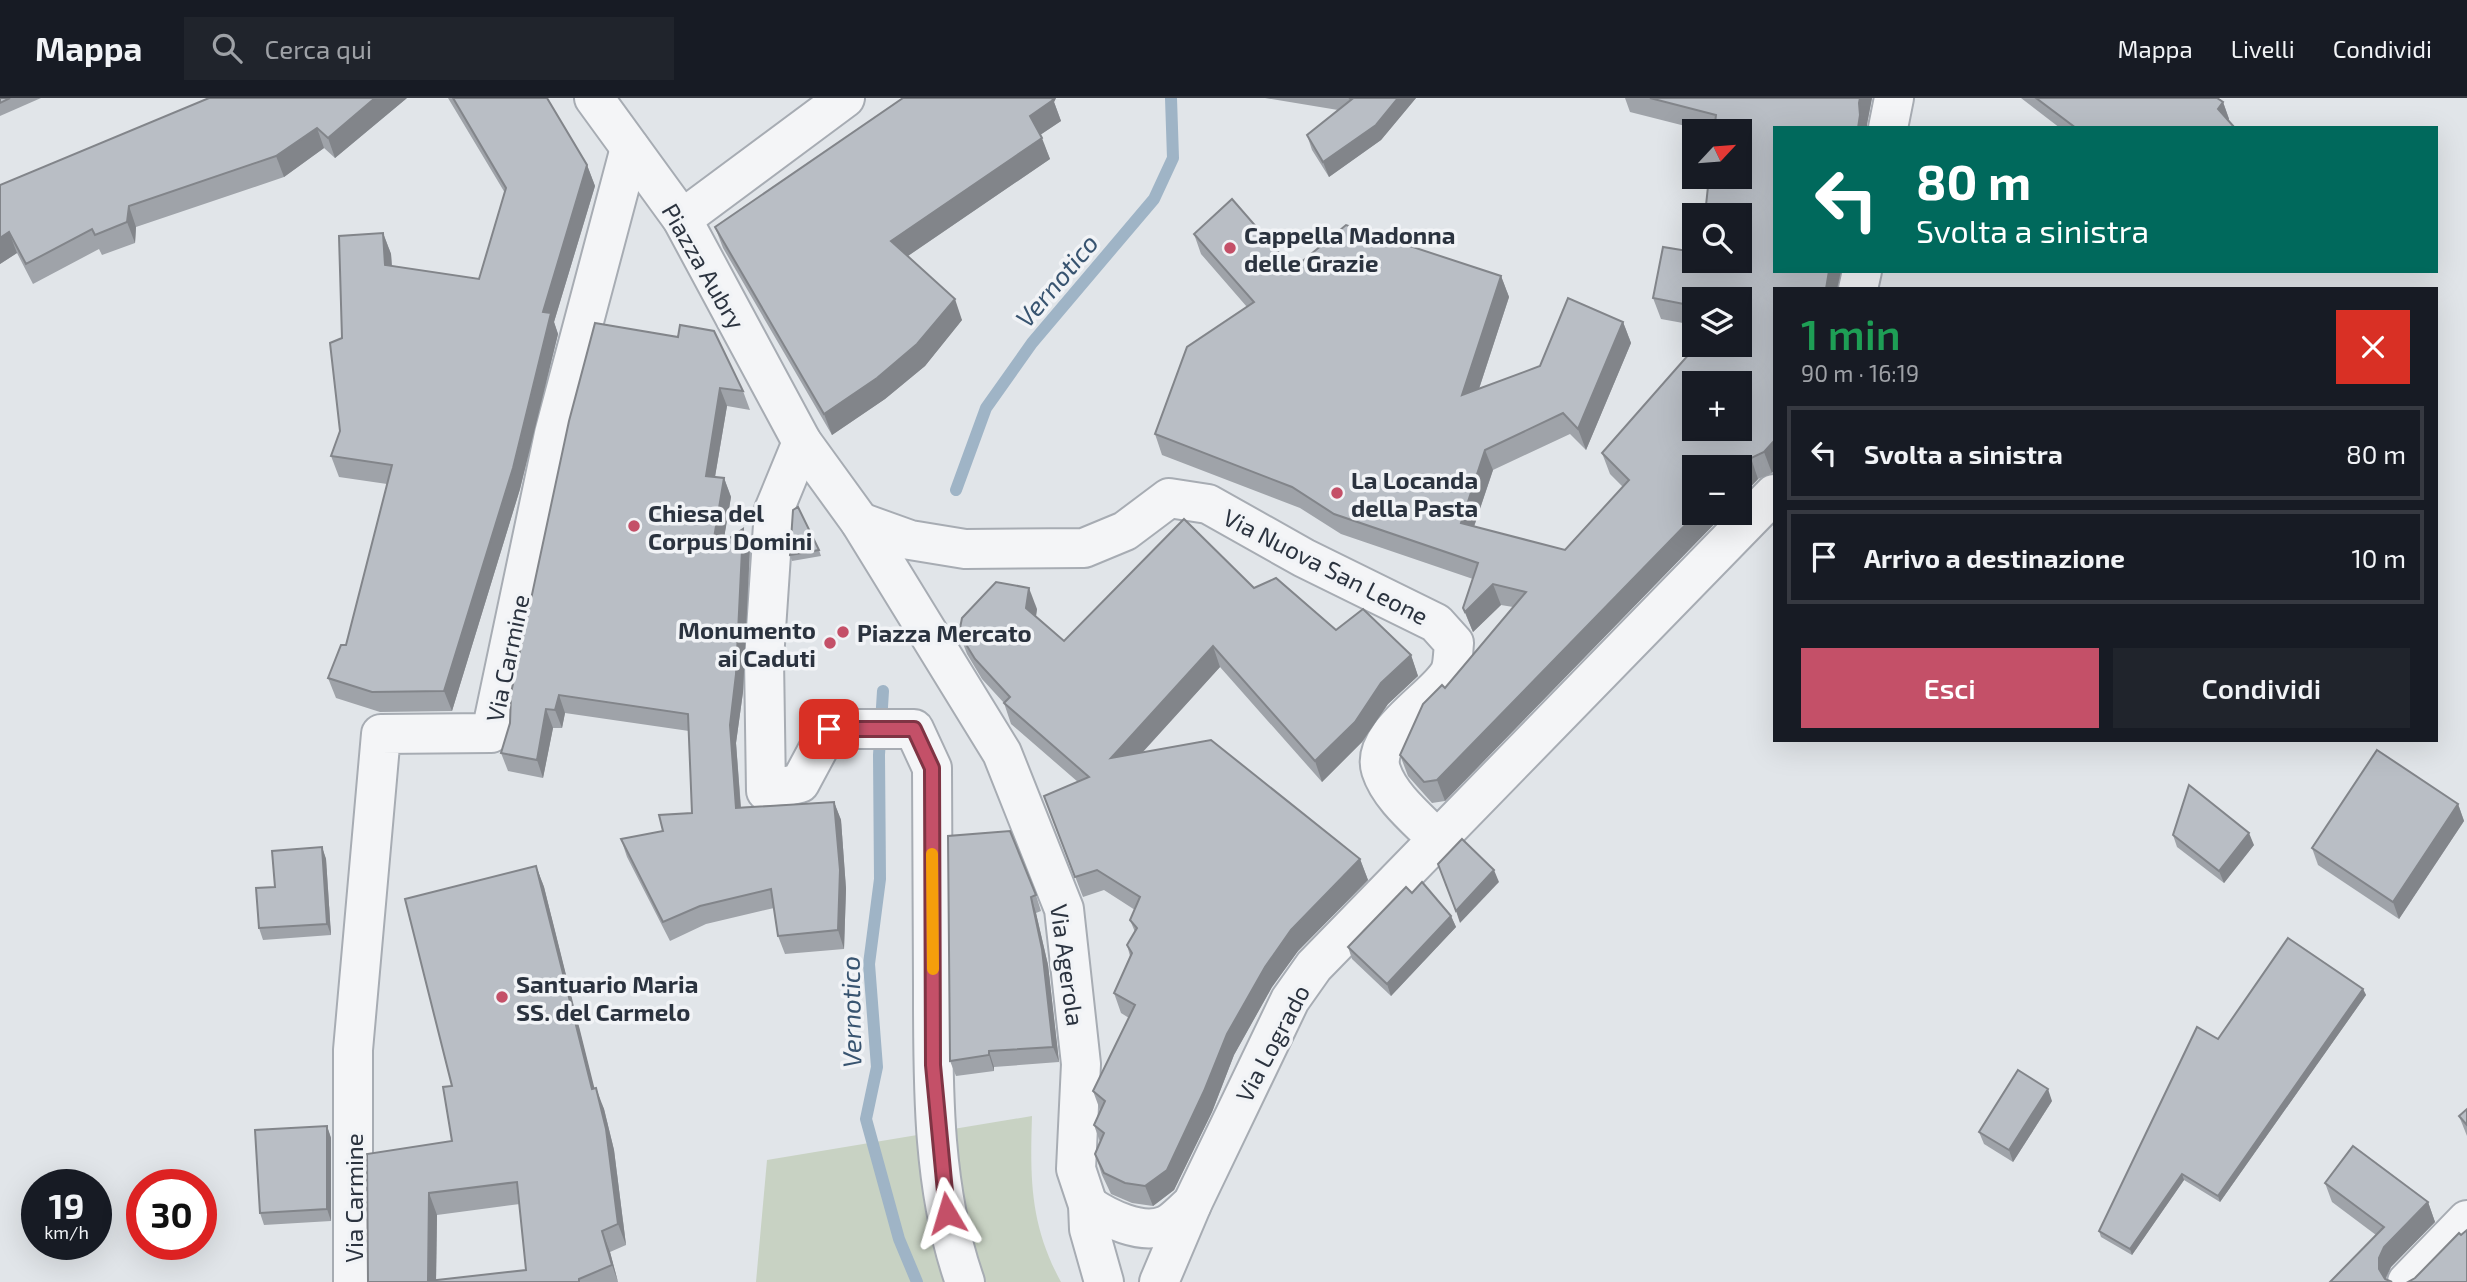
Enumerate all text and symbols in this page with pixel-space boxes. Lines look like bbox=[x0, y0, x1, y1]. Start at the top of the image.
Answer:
search box bbox=[184, 17, 674, 80]
text: Mappa bbox=[35, 28, 142, 68]
icon: search bbox=[208, 29, 246, 67]
text: Cerca qui bbox=[264, 33, 372, 64]
text: Mappa bbox=[2117, 34, 2193, 63]
text: Livelli bbox=[2231, 34, 2295, 63]
text: Condividi bbox=[2333, 34, 2432, 63]
north arrow bbox=[1682, 119, 1752, 189]
map controls bbox=[1682, 119, 1752, 525]
text: 80 m bbox=[1916, 151, 2031, 210]
icon: left bbox=[1801, 154, 1892, 245]
street label: Piazza Aubry bbox=[656, 198, 752, 334]
button: search bbox=[1682, 203, 1752, 273]
text: Svolta a sinistra bbox=[1916, 211, 2149, 249]
place label: Cappella Madonna delle Grazie bbox=[1244, 220, 1455, 277]
water label: Vernotico bbox=[1008, 227, 1104, 333]
marker: Cappella Madonna delle Grazie bbox=[1222, 240, 1238, 256]
button: layers bbox=[1682, 287, 1752, 357]
text: 1 min bbox=[1801, 308, 1901, 358]
button: close bbox=[2336, 310, 2410, 384]
text: 90 m · 16:19 bbox=[1801, 359, 1919, 387]
button: + bbox=[1682, 371, 1752, 441]
icon: left bbox=[1805, 434, 1843, 472]
text: Svolta a sinistra bbox=[1864, 438, 2063, 469]
text: 80 m bbox=[2346, 438, 2406, 469]
button: − bbox=[1682, 455, 1752, 525]
place label: La Locanda della Pasta bbox=[1351, 465, 1478, 522]
marker: La Locanda della Pasta bbox=[1329, 485, 1345, 501]
place label: Chiesa del Corpus Domini bbox=[648, 498, 812, 555]
street label: Via Nuova San Leone bbox=[1219, 502, 1433, 630]
marker: Chiesa del Corpus Domini bbox=[626, 518, 642, 534]
icon: arrive bbox=[1805, 538, 1843, 576]
text: Arrivo a destinazione bbox=[1864, 542, 2125, 573]
text: 10 m bbox=[2351, 542, 2406, 573]
street label: Via Carmine bbox=[479, 592, 535, 724]
place label: Monumento ai Caduti bbox=[678, 615, 816, 672]
place label: Piazza Mercato bbox=[857, 618, 1032, 647]
marker: Piazza Mercato bbox=[835, 624, 851, 640]
marker: Monumento ai Caduti bbox=[822, 635, 838, 651]
button: Esci bbox=[1801, 648, 2099, 728]
button: Condividi bbox=[2113, 648, 2410, 728]
pin bbox=[799, 699, 859, 759]
icon: arrive bbox=[810, 710, 848, 748]
street label: Via Agerola bbox=[1045, 902, 1091, 1028]
water label: Vernotico bbox=[834, 956, 866, 1068]
place label: Santuario Maria SS. del Carmelo bbox=[516, 969, 698, 1026]
street label: Via Logrado bbox=[1229, 979, 1315, 1107]
marker: Santuario Maria SS. del Carmelo bbox=[494, 989, 510, 1005]
street label: Via Carmine bbox=[339, 1133, 368, 1263]
speed limit sign: 30 bbox=[126, 1169, 217, 1260]
position arrow bbox=[910, 1176, 984, 1250]
text: 19 bbox=[49, 1184, 84, 1226]
text: km/h bbox=[44, 1221, 89, 1243]

